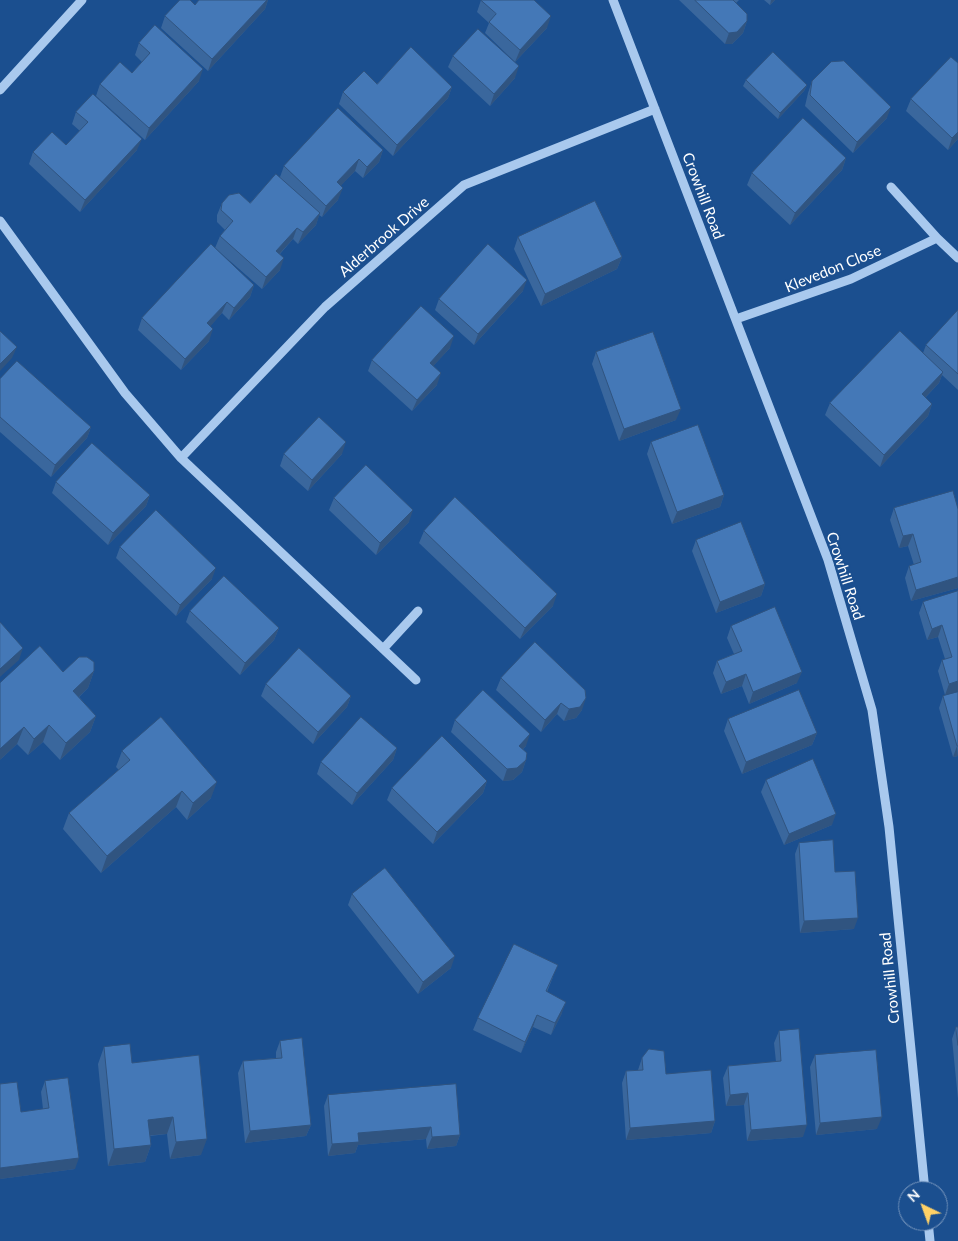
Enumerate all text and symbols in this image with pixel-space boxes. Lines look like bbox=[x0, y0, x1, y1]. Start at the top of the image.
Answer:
street label: Crowhill Road bbox=[678, 150, 728, 242]
street label: Alderbrook Drive bbox=[335, 193, 433, 281]
street label: Klevedon Close bbox=[782, 241, 884, 297]
street label: Crowhill Road bbox=[822, 530, 868, 622]
street label: Crowhill Road bbox=[876, 932, 904, 1024]
north arrow bbox=[898, 1181, 948, 1231]
text: N bbox=[904, 1185, 923, 1205]

